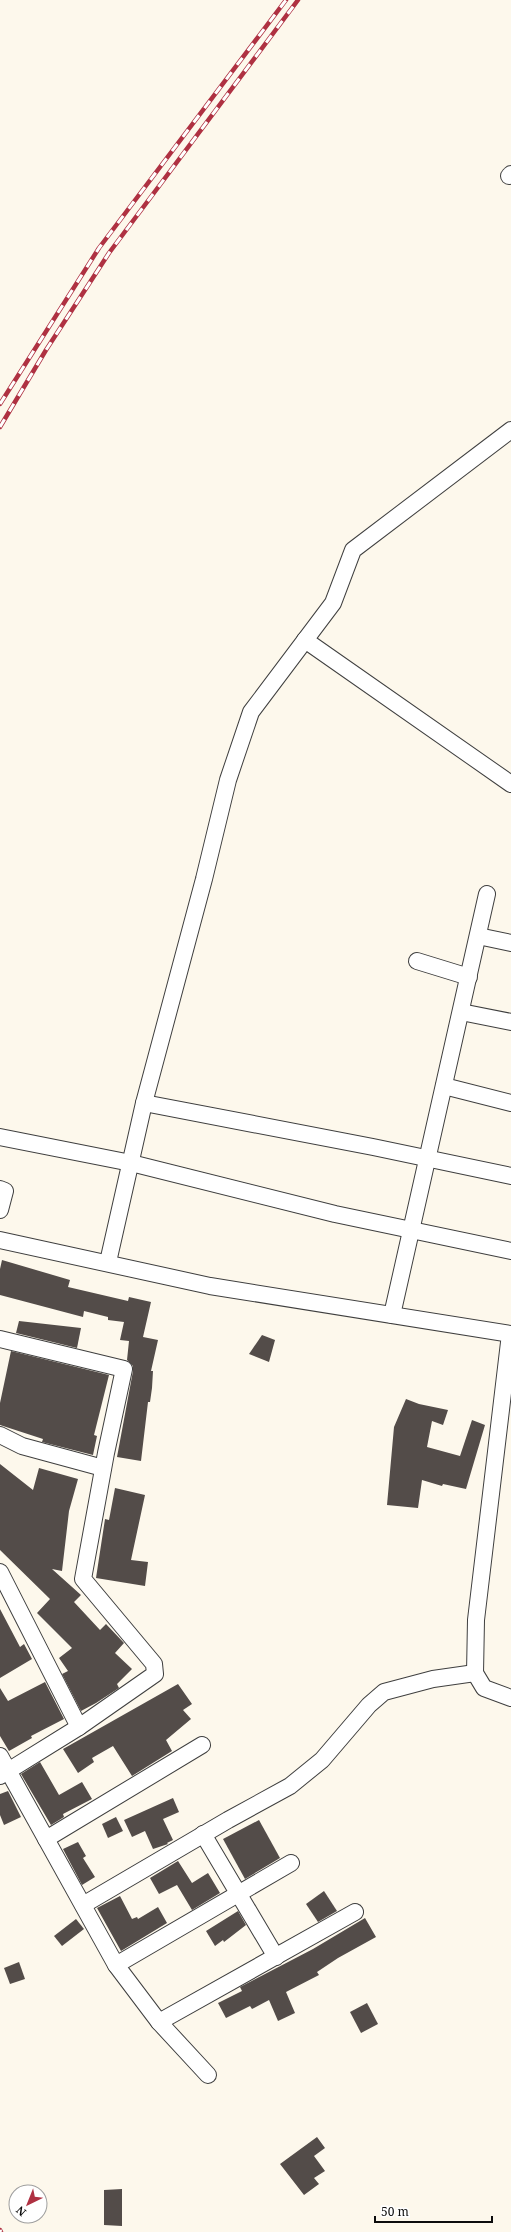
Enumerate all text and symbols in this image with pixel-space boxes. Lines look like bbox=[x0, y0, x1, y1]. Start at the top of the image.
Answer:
north arrow bbox=[8, 2184, 48, 2224]
scale bar bbox=[375, 2198, 492, 2224]
text: N bbox=[12, 2203, 29, 2220]
text: 50 m bbox=[381, 2203, 409, 2220]

